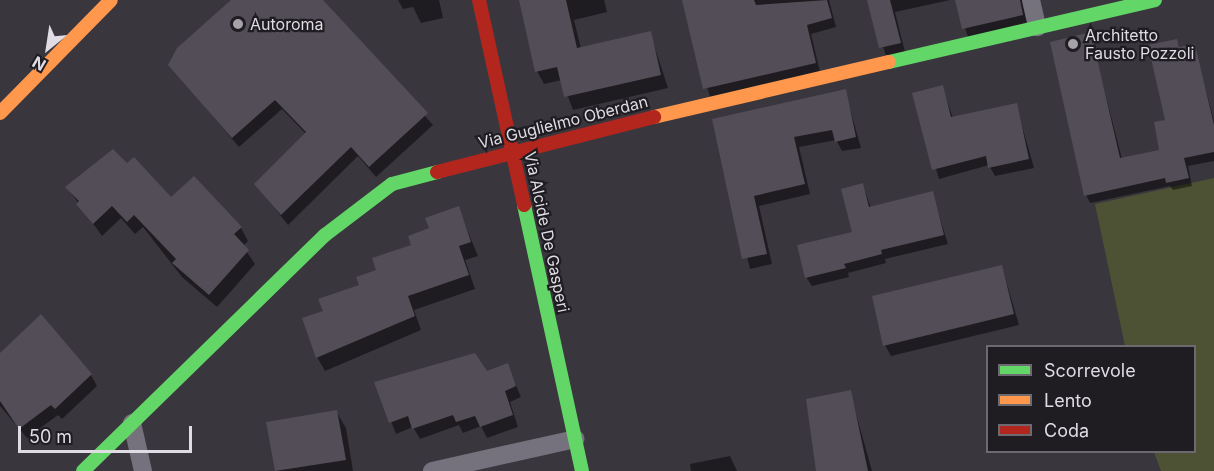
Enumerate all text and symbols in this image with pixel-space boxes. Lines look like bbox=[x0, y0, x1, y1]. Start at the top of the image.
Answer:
place label: Autoroma bbox=[250, 14, 324, 34]
marker: Autoroma bbox=[231, 17, 245, 31]
north arrow bbox=[18, 18, 78, 78]
place label: Architetto Fausto Pozzoli bbox=[1085, 25, 1194, 63]
marker: Architetto Fausto Pozzoli bbox=[1066, 37, 1080, 51]
text: N bbox=[29, 52, 49, 75]
street label: Via Guglielmo Oberdan bbox=[476, 92, 650, 152]
street label: Via Alcide De Gasperi bbox=[521, 150, 573, 314]
legend bbox=[986, 345, 1196, 453]
text: Scorrevole bbox=[1044, 360, 1136, 381]
text: Lento bbox=[1044, 390, 1092, 411]
scale bar bbox=[21, 414, 195, 452]
text: Coda bbox=[1044, 420, 1089, 441]
text: 50 m bbox=[29, 426, 72, 447]

